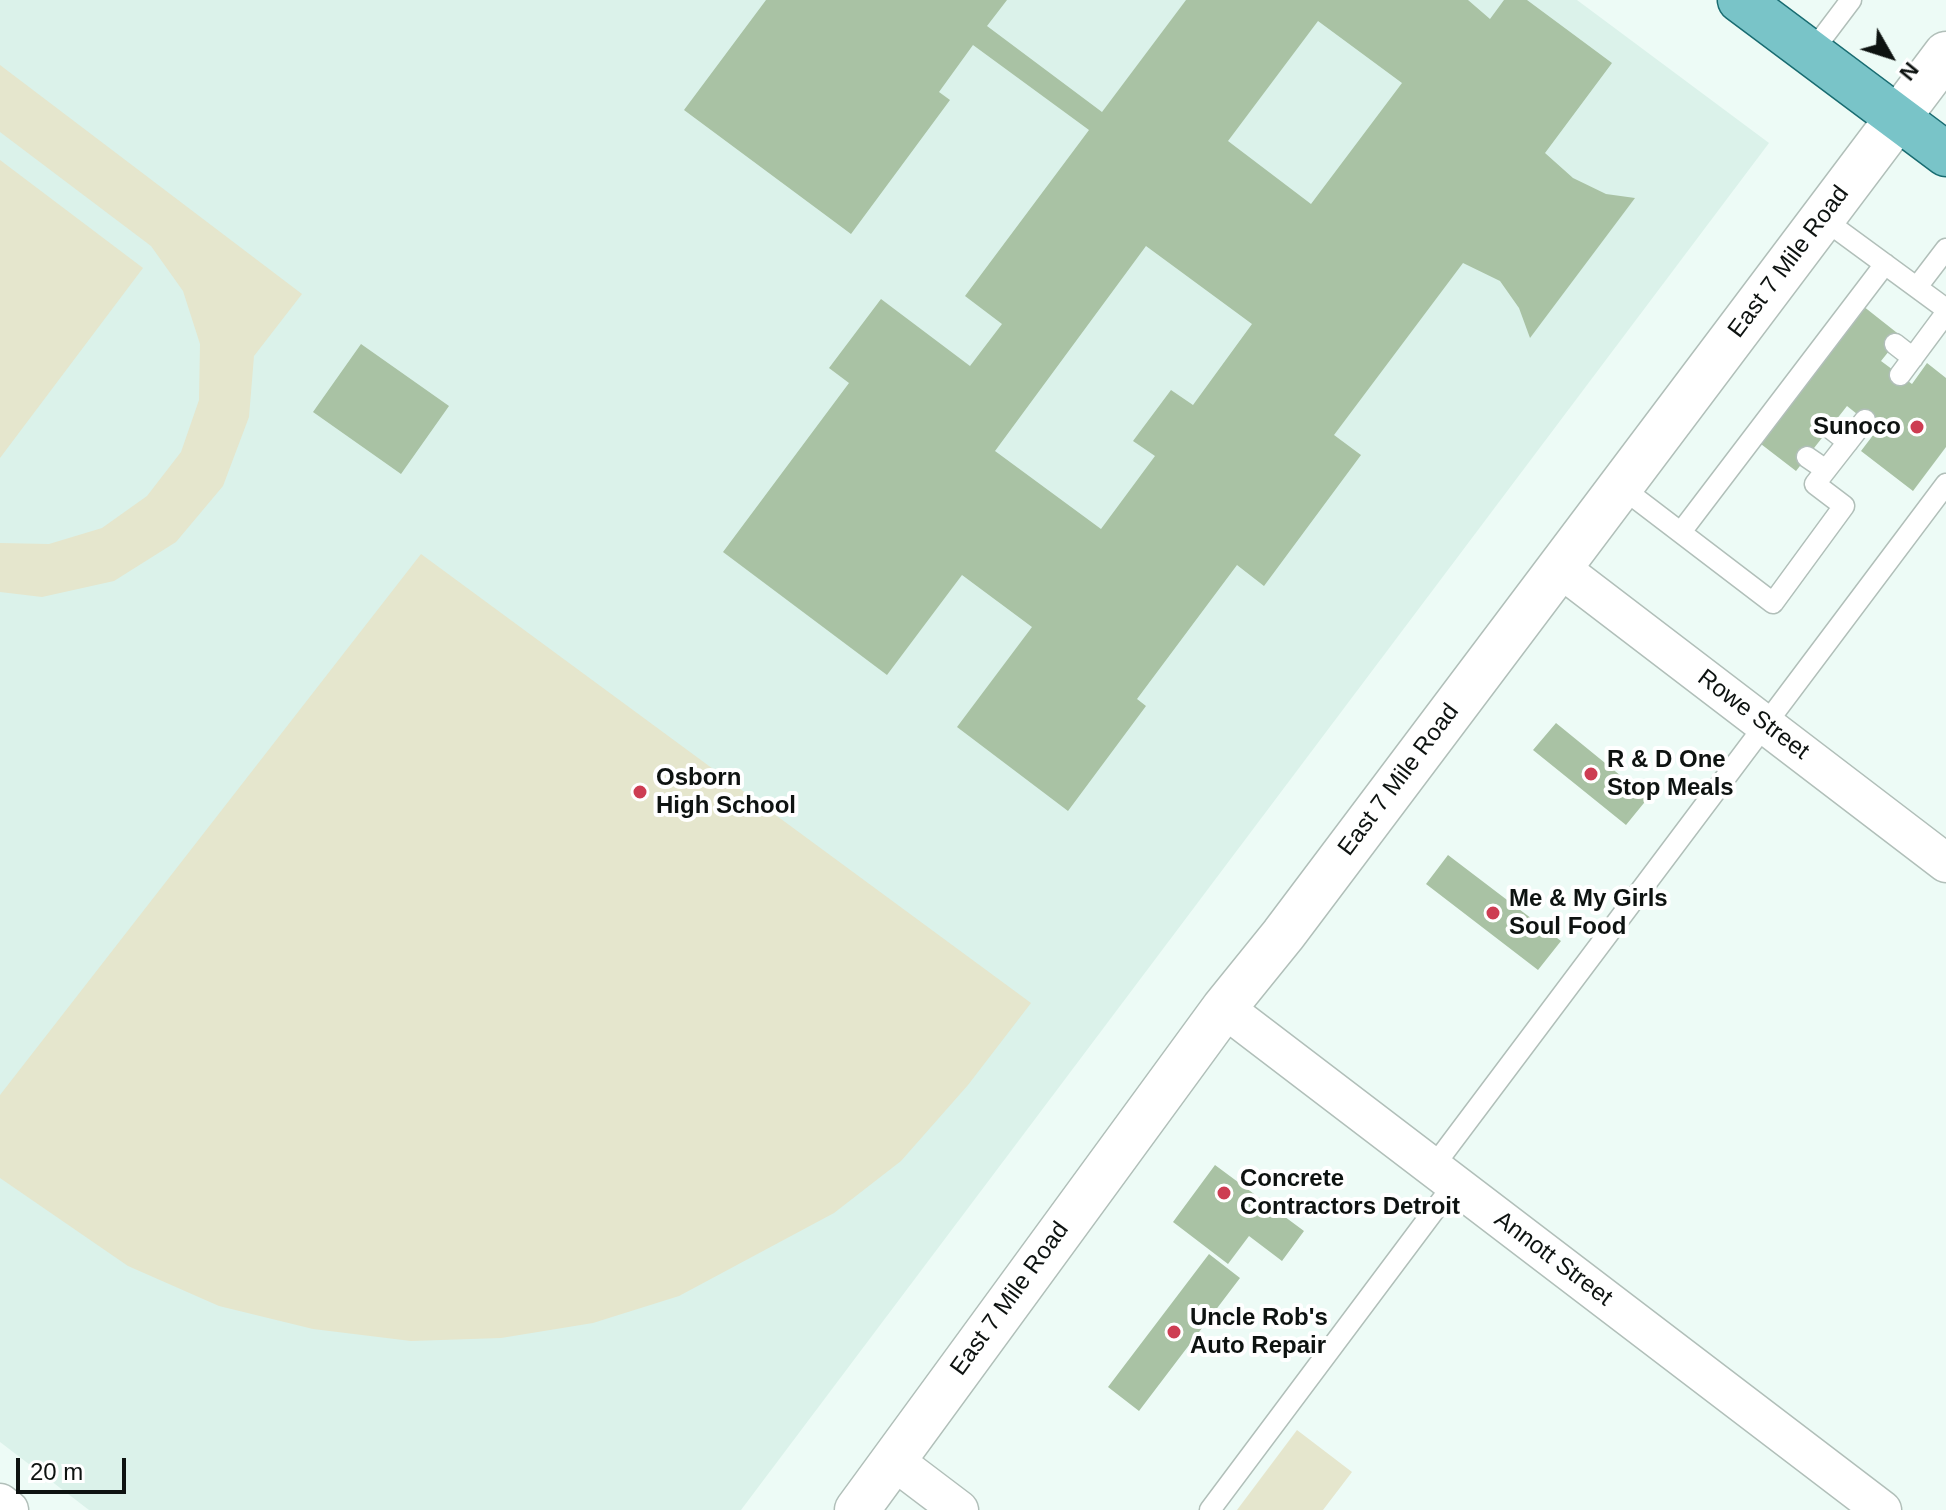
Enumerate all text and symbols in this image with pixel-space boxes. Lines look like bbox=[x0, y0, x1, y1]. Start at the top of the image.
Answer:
north arrow bbox=[1850, 16, 1930, 96]
text: N bbox=[1894, 57, 1924, 85]
street label: East 7 Mile Road bbox=[1723, 180, 1855, 344]
place label: Sunoco bbox=[1813, 413, 1901, 441]
marker: Sunoco bbox=[1908, 418, 1926, 436]
street label: Rowe Street bbox=[1692, 664, 1814, 766]
street label: East 7 Mile Road bbox=[1333, 698, 1465, 862]
place label: R & D One Stop Meals bbox=[1607, 746, 1734, 802]
place label: Osborn High School bbox=[656, 764, 796, 820]
marker: R & D One Stop Meals bbox=[1582, 765, 1600, 783]
marker: Osborn High School bbox=[631, 783, 649, 801]
place label: Me & My Girls Soul Food bbox=[1509, 885, 1668, 941]
marker: Me & My Girls Soul Food bbox=[1484, 904, 1502, 922]
place label: Concrete Contractors Detroit bbox=[1240, 1165, 1460, 1221]
marker: Concrete Contractors Detroit bbox=[1215, 1184, 1233, 1202]
street label: Annott Street bbox=[1488, 1205, 1618, 1313]
street label: East 7 Mile Road bbox=[945, 1217, 1075, 1381]
place label: Uncle Rob's Auto Repair bbox=[1190, 1304, 1328, 1360]
marker: Uncle Rob's Auto Repair bbox=[1165, 1323, 1183, 1341]
scale bar bbox=[20, 1442, 130, 1492]
text: 20 m bbox=[30, 1458, 83, 1485]

